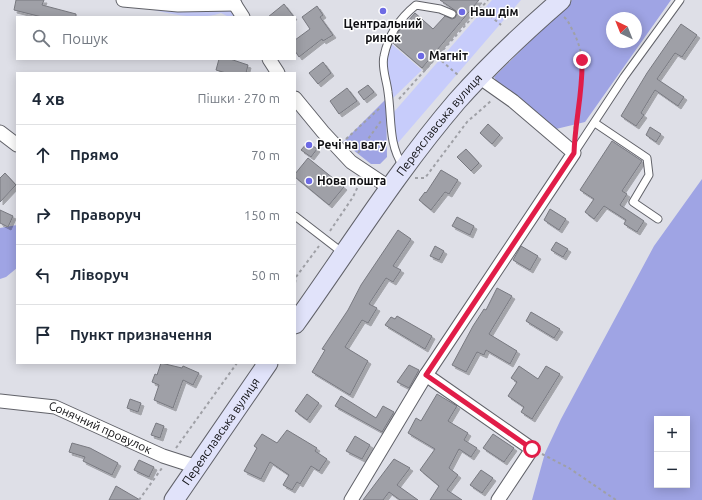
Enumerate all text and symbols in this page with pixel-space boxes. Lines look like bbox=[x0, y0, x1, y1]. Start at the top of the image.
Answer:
place label: Наш дім bbox=[470, 5, 518, 18]
marker: Центральний ринок bbox=[378, 6, 388, 16]
marker: Наш дім bbox=[457, 7, 467, 17]
north arrow bbox=[606, 12, 642, 48]
search box bbox=[16, 16, 296, 60]
place label: Центральний ринок bbox=[344, 17, 422, 44]
icon: search bbox=[30, 27, 52, 49]
text: Пошук bbox=[62, 30, 108, 47]
place label: Магніт bbox=[429, 49, 468, 62]
marker: Магніт bbox=[416, 51, 426, 61]
route end bbox=[573, 51, 591, 69]
street label: Переяславська вулиця bbox=[394, 71, 484, 178]
text: 4 хв bbox=[32, 89, 65, 108]
text: Пішки · 270 m bbox=[198, 91, 280, 105]
place label: Речі на вагу bbox=[317, 138, 387, 151]
marker: Речі на вагу bbox=[304, 140, 314, 150]
icon: ahead bbox=[32, 144, 54, 166]
text: Прямо bbox=[70, 146, 119, 163]
text: 70 m bbox=[251, 148, 280, 162]
place label: Нова пошта bbox=[317, 174, 386, 187]
marker: Нова пошта bbox=[304, 176, 314, 186]
icon: right bbox=[32, 204, 54, 226]
text: Праворуч bbox=[70, 206, 141, 223]
text: 150 m bbox=[244, 208, 280, 222]
icon: left bbox=[32, 264, 54, 286]
text: Ліворуч bbox=[70, 266, 129, 283]
text: 50 m bbox=[251, 268, 280, 282]
icon: arrive bbox=[32, 324, 54, 346]
text: Пункт призначення bbox=[70, 326, 212, 343]
street label: Переяславська вулиця bbox=[179, 375, 262, 487]
street label: Сонячний провулок bbox=[48, 399, 154, 456]
map controls bbox=[654, 416, 690, 488]
button: + bbox=[654, 416, 690, 452]
route start bbox=[523, 440, 541, 458]
button: − bbox=[654, 452, 690, 488]

